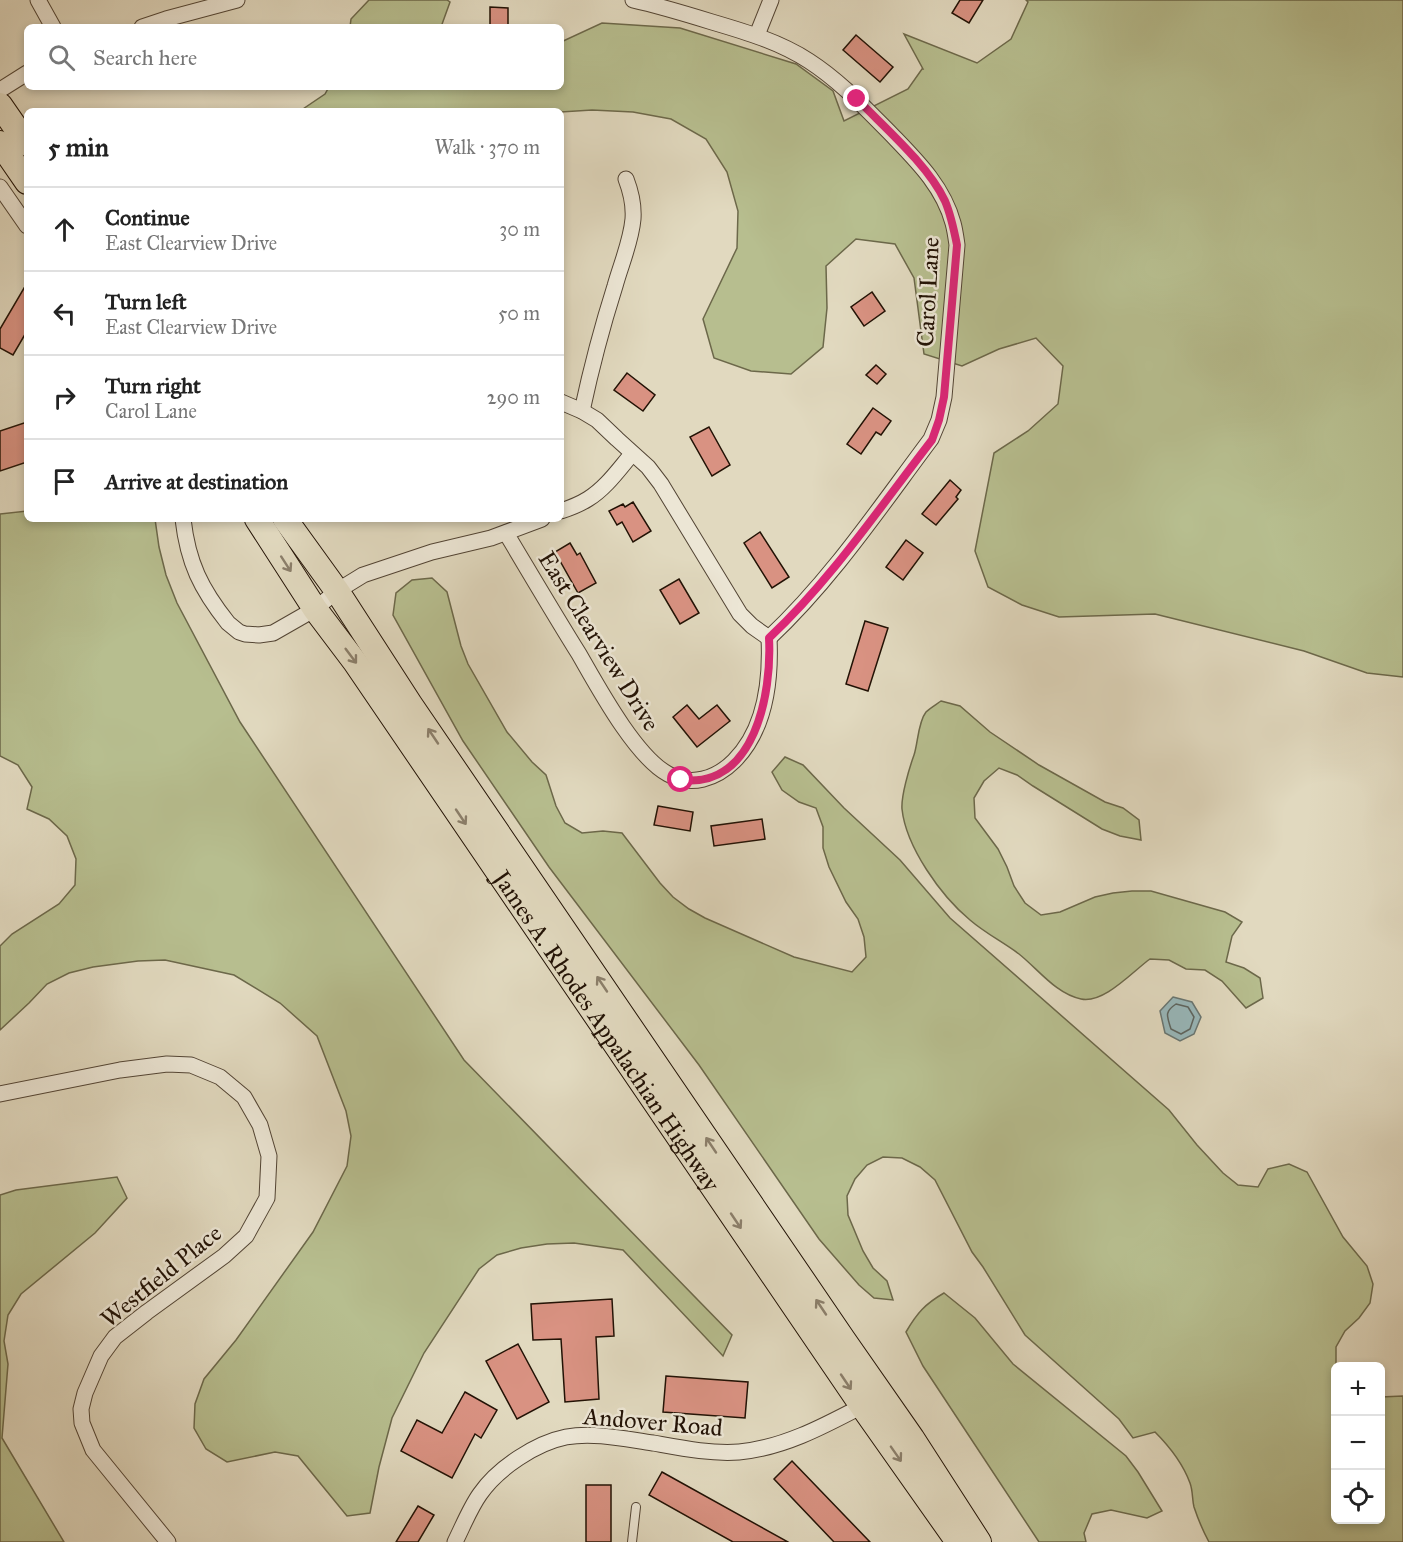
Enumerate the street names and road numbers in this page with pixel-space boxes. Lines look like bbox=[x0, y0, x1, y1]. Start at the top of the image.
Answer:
street label: Carol Lane bbox=[910, 236, 946, 348]
street label: East Clearview Drive bbox=[532, 546, 666, 736]
street label: James A. Rhodes Appalachian Highway bbox=[485, 862, 727, 1198]
street label: Westfield Place bbox=[94, 1218, 228, 1334]
street label: Andover Road bbox=[581, 1401, 724, 1443]

